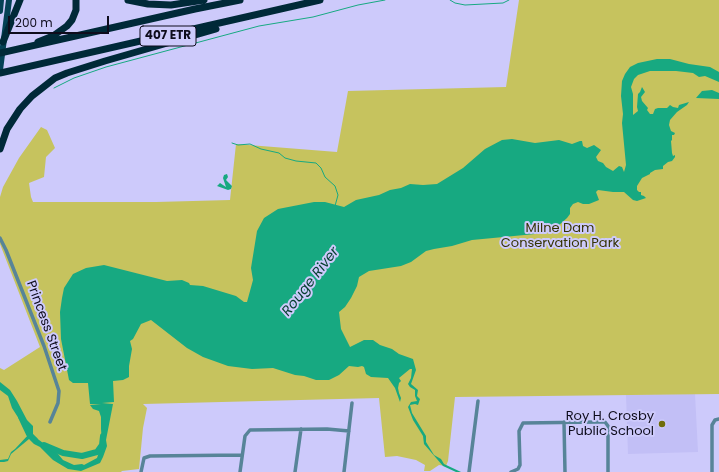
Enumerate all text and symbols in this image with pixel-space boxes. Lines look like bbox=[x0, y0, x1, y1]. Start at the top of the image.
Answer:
scale bar bbox=[10, 8, 111, 34]
text: 200 m bbox=[15, 14, 53, 31]
road number: 407 ETR bbox=[140, 26, 196, 46]
park label: Milne Dam Conservation Park bbox=[501, 221, 619, 252]
water label: Rouge River bbox=[279, 244, 343, 320]
street label: Princess Street bbox=[22, 279, 70, 373]
place label: Roy H. Crosby Public School bbox=[566, 409, 654, 440]
marker: Roy H. Crosby Public School bbox=[657, 419, 667, 429]

